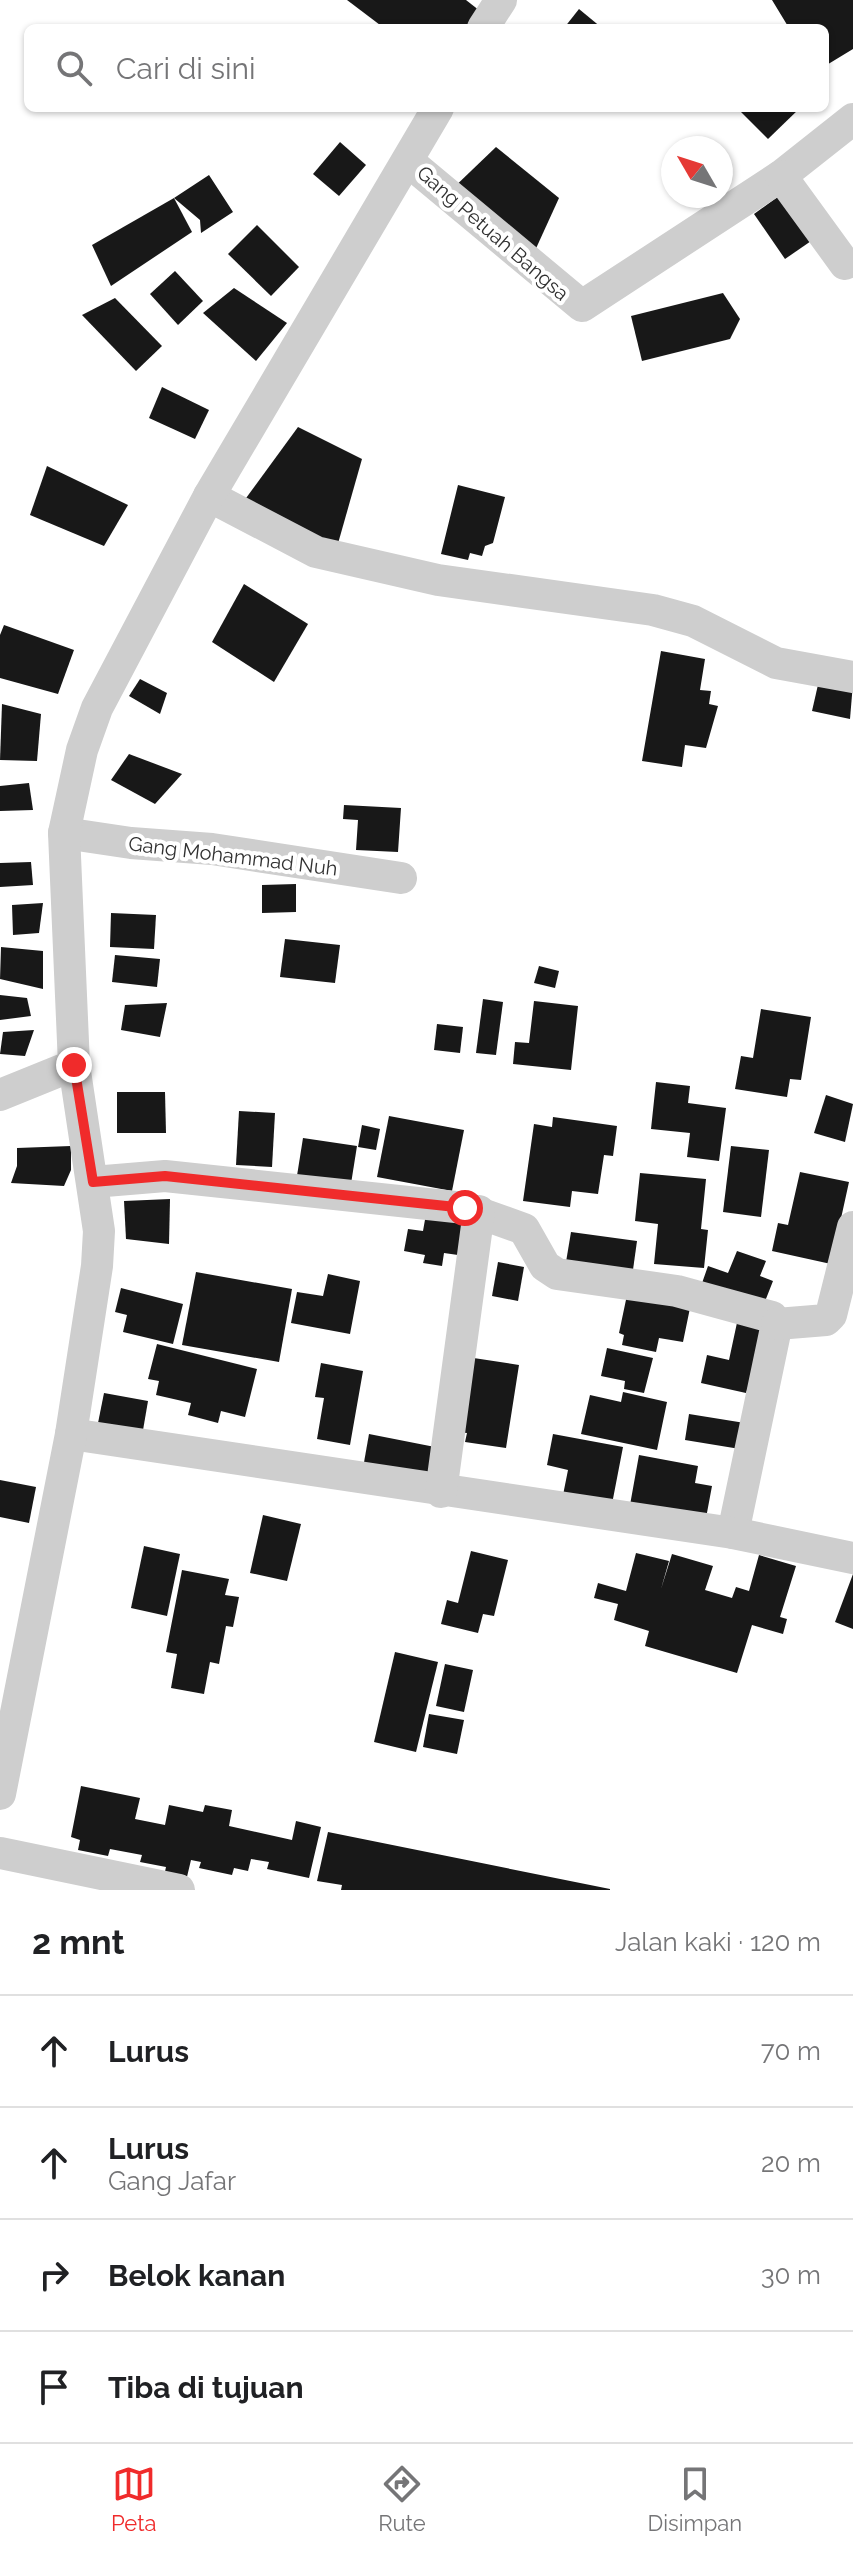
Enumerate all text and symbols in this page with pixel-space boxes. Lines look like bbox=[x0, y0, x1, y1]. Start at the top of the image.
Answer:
search box bbox=[24, 24, 829, 112]
icon: search bbox=[52, 46, 96, 90]
text: Cari di sini bbox=[116, 51, 256, 86]
north arrow bbox=[661, 136, 733, 208]
street label: Gang Petuah Bangsa bbox=[412, 161, 574, 305]
street label: Gang Mohammad Nuh bbox=[127, 831, 339, 881]
route end bbox=[56, 1047, 92, 1083]
route start bbox=[447, 1190, 483, 1226]
text: 2 mnt bbox=[32, 1922, 125, 1962]
text: Jalan kaki · 120 m bbox=[615, 1927, 821, 1957]
icon: ahead bbox=[32, 2029, 76, 2073]
text: Lurus bbox=[108, 2034, 189, 2069]
text: 70 m bbox=[761, 2036, 821, 2066]
text: Lurus bbox=[108, 2131, 189, 2166]
icon: ahead bbox=[32, 2141, 76, 2185]
text: 20 m bbox=[761, 2148, 821, 2178]
text: Gang Jafar bbox=[108, 2166, 236, 2196]
icon: right bbox=[32, 2253, 76, 2297]
text: Belok kanan bbox=[108, 2258, 285, 2293]
text: 30 m bbox=[761, 2260, 821, 2290]
icon: arrive bbox=[32, 2365, 76, 2409]
text: Tiba di tujuan bbox=[108, 2370, 304, 2405]
tab: Peta bbox=[111, 2462, 157, 2536]
tab: Rute bbox=[378, 2462, 426, 2536]
tab: Disimpan bbox=[648, 2462, 742, 2536]

